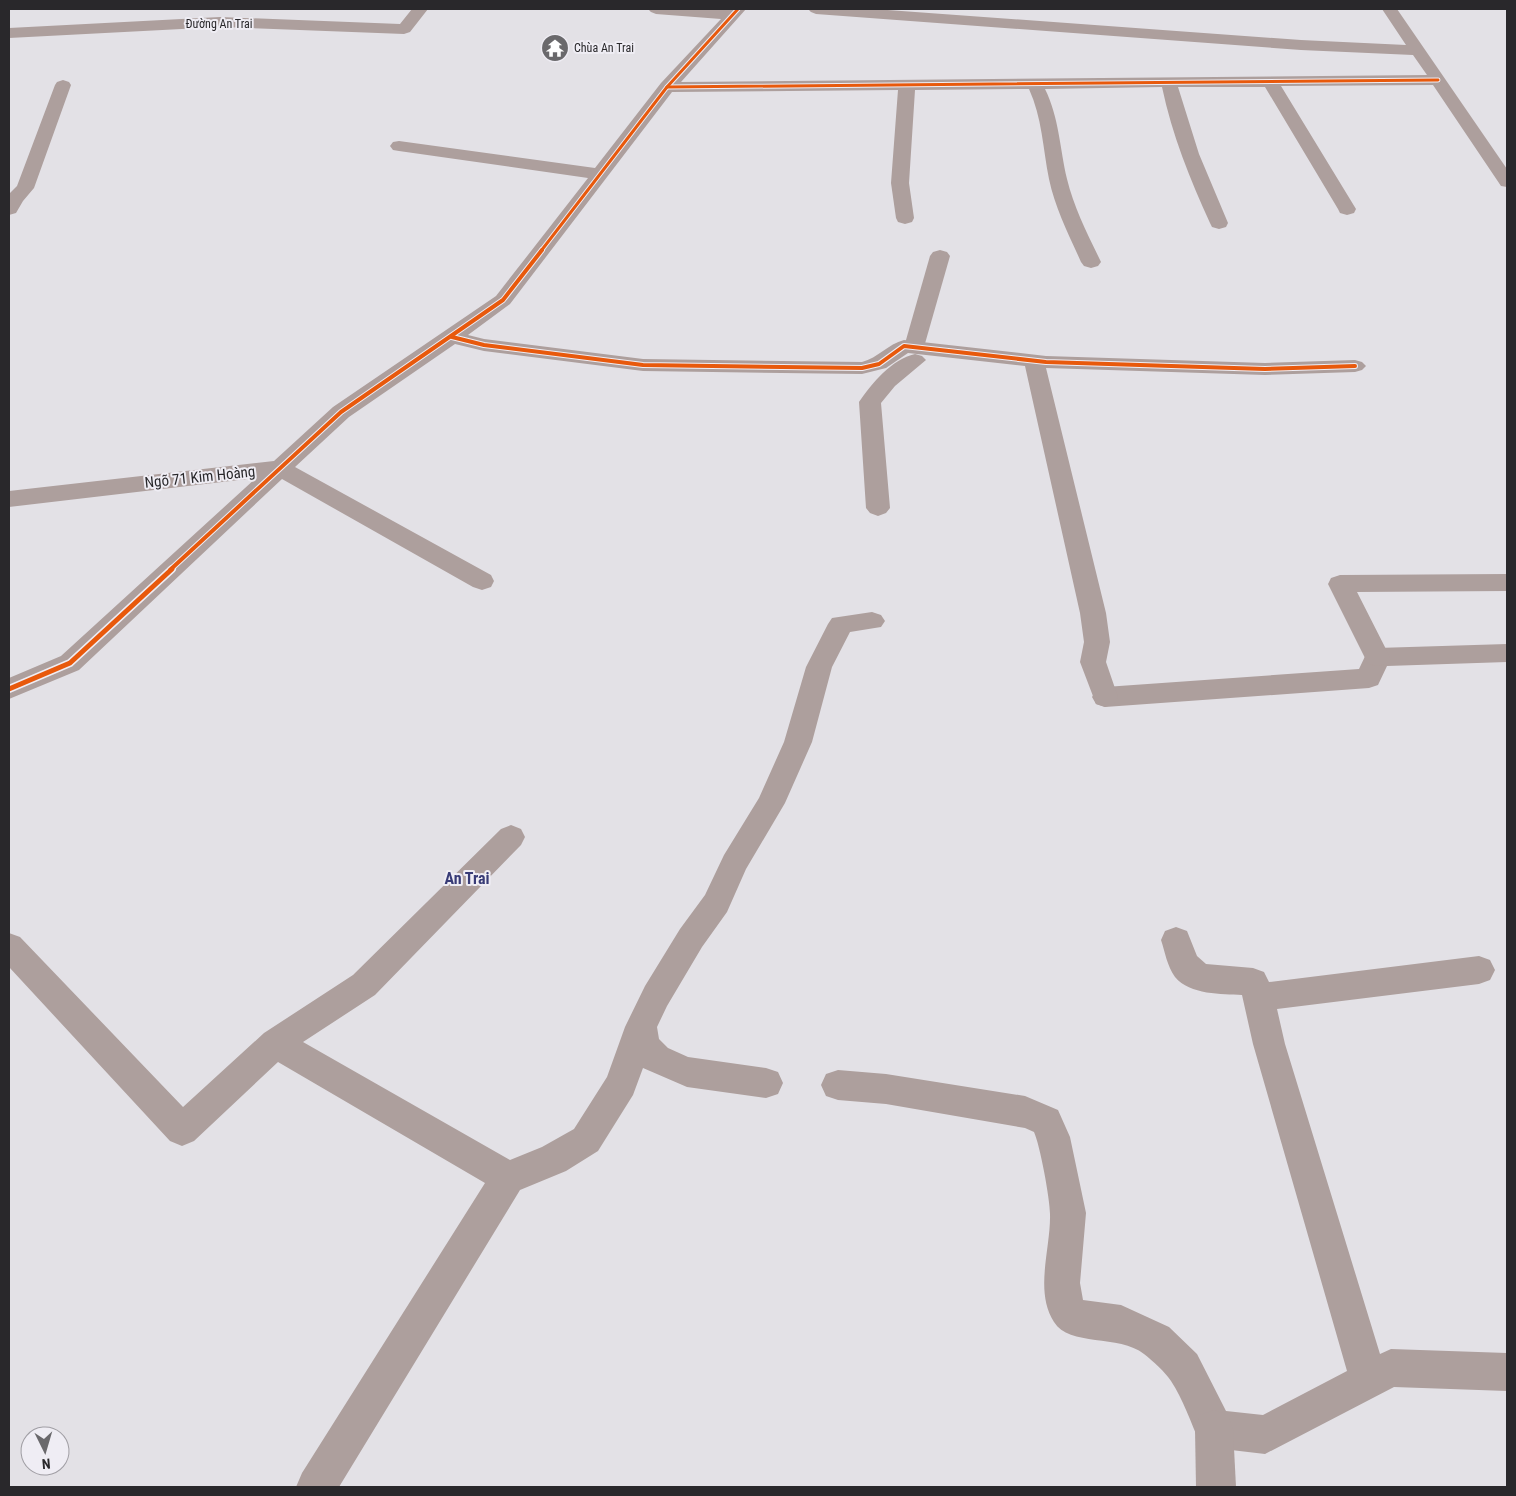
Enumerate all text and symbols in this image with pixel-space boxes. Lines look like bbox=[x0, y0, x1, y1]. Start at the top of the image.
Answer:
street label: Đường An Trai bbox=[185, 17, 253, 31]
temple icon: Chùa An Trai bbox=[540, 33, 570, 63]
place label: Chùa An Trai bbox=[574, 41, 634, 55]
street label: Ngõ 71 Kim Hoàng bbox=[144, 462, 256, 492]
district label: An Trai bbox=[444, 869, 490, 888]
north arrow bbox=[20, 1426, 70, 1476]
text: N bbox=[41, 1456, 51, 1472]

